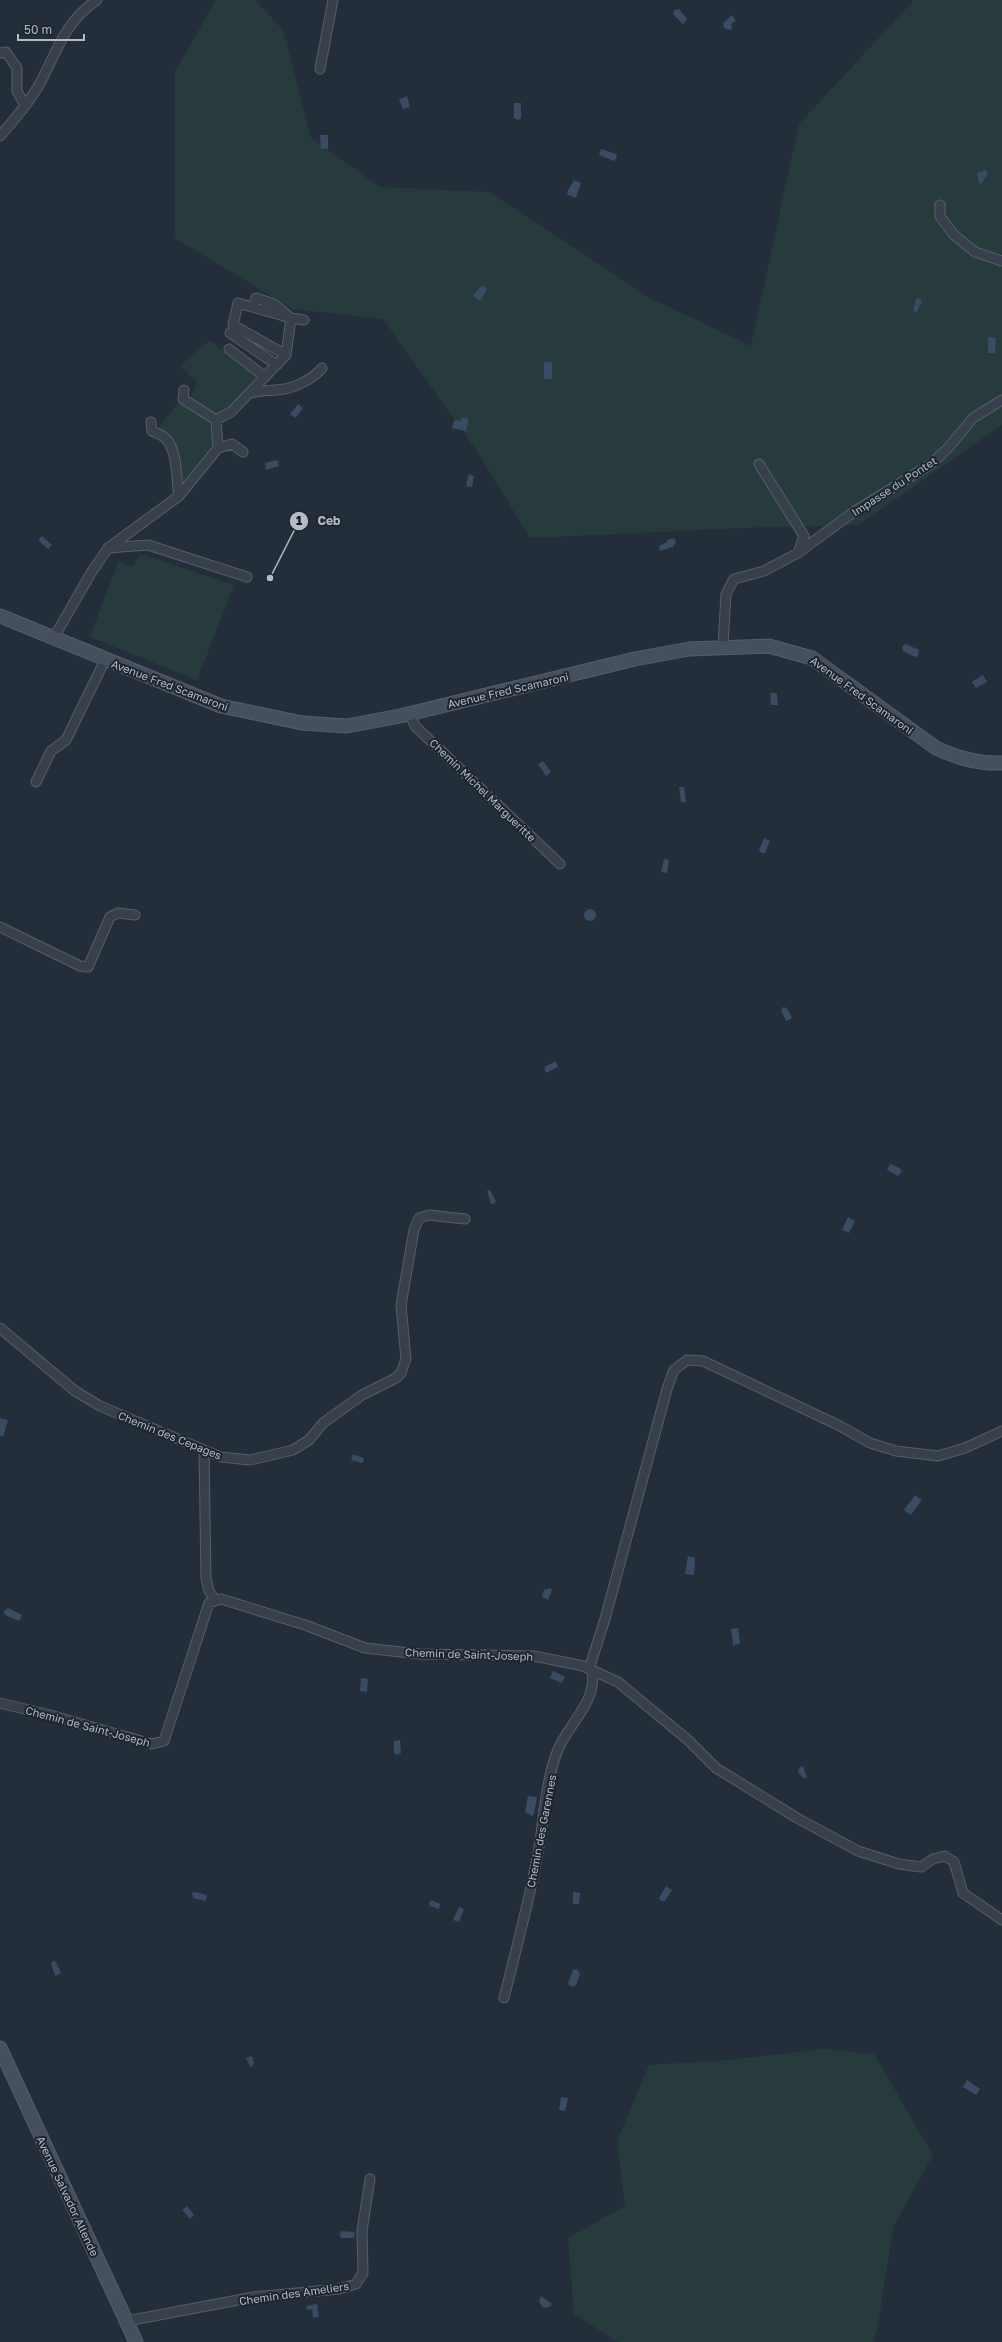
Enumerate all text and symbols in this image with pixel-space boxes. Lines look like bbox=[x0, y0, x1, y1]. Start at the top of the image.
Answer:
scale bar bbox=[18, 16, 84, 42]
text: 50 m bbox=[24, 22, 52, 37]
street label: Impasse du Pontet bbox=[849, 454, 939, 518]
callout: Ceb bbox=[289, 509, 348, 533]
text: 1 bbox=[296, 513, 302, 528]
text: Ceb bbox=[318, 513, 341, 528]
street label: Avenue Fred Scamaroni bbox=[808, 653, 916, 737]
street label: Avenue Fred Scamaroni bbox=[110, 657, 230, 713]
street label: Avenue Fred Scamaroni bbox=[446, 670, 570, 710]
street label: Chemin Michel Margueritte bbox=[427, 736, 539, 844]
street label: Chemin des Cepages bbox=[116, 1408, 224, 1462]
street label: Chemin de Saint-Joseph bbox=[405, 1645, 533, 1663]
street label: Chemin de Saint-Joseph bbox=[24, 1703, 152, 1749]
street label: Chemin des Garennes bbox=[524, 1773, 558, 1889]
street label: Avenue Salvador Allende bbox=[34, 2134, 102, 2258]
street label: Chemin des Ameliers bbox=[238, 2279, 350, 2307]

